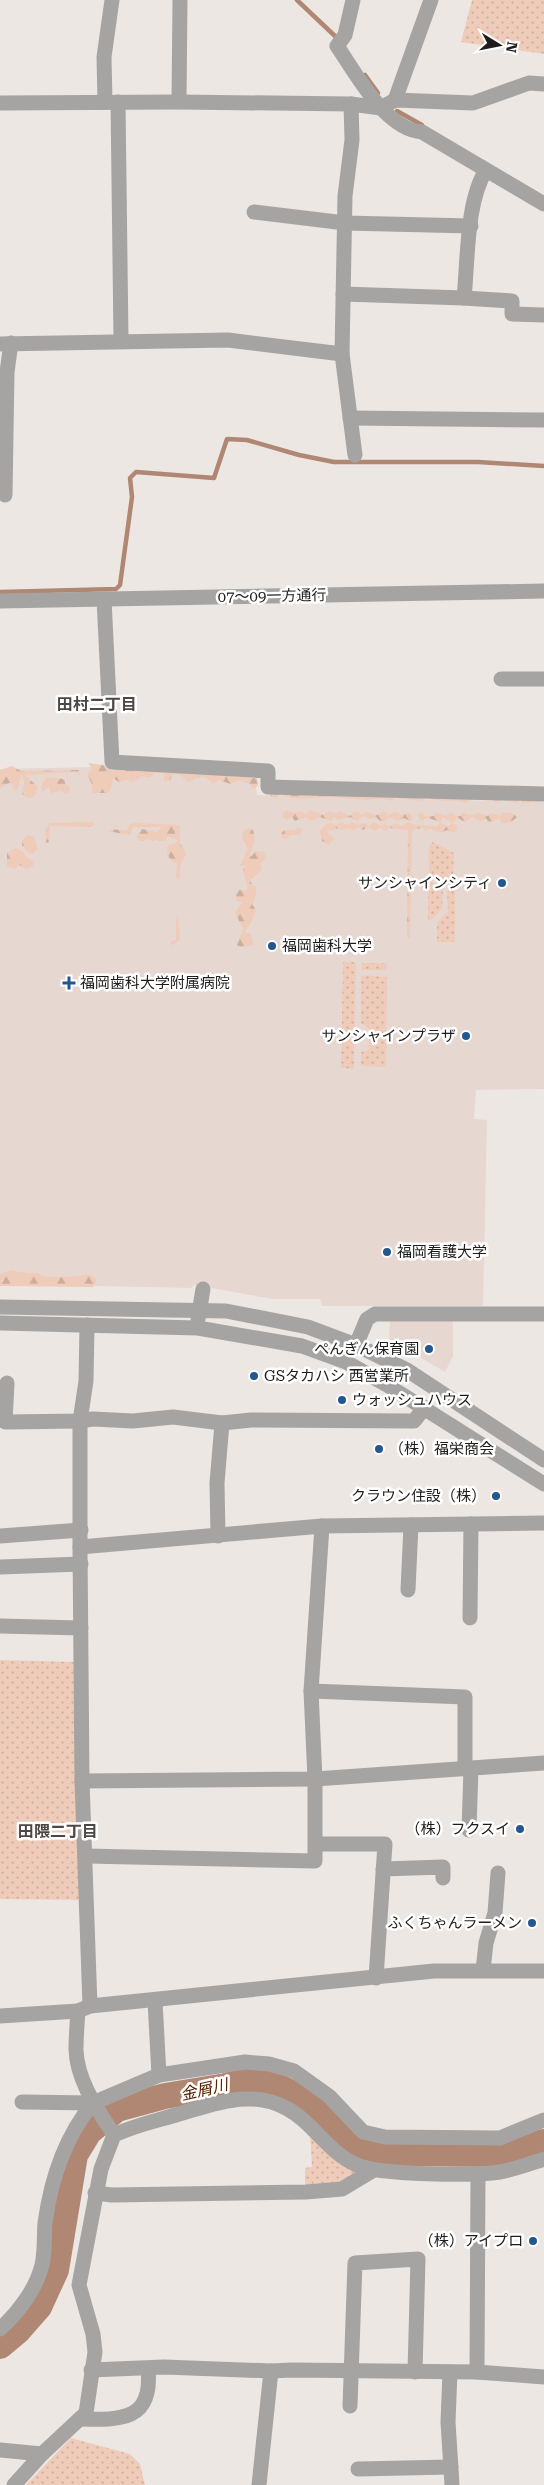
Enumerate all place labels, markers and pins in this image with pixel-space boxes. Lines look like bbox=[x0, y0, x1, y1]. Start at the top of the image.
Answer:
place label: サンシャインシティ bbox=[358, 874, 492, 892]
marker: サンシャインシティ bbox=[496, 877, 508, 889]
place label: 福岡歯科大学 bbox=[282, 937, 372, 955]
marker: 福岡歯科大学 bbox=[266, 940, 278, 952]
place label: 福岡歯科大学附属病院 bbox=[80, 974, 230, 992]
marker: 福岡歯科大学附属病院 bbox=[62, 976, 76, 990]
place label: サンシャインプラザ bbox=[321, 1027, 456, 1045]
marker: サンシャインプラザ bbox=[460, 1030, 472, 1042]
place label: 福岡看護大学 bbox=[397, 1243, 487, 1261]
marker: 福岡看護大学 bbox=[381, 1246, 393, 1258]
place label: ぺんぎん保育園 bbox=[314, 1340, 419, 1358]
marker: ぺんぎん保育園 bbox=[423, 1343, 435, 1355]
place label: GSタカハシ 西営業所 bbox=[264, 1367, 409, 1385]
marker: GSタカハシ 西営業所 bbox=[248, 1370, 260, 1382]
place label: ウォッシュハウス bbox=[352, 1391, 472, 1409]
marker: ウォッシュハウス bbox=[336, 1394, 348, 1406]
place label: （株）福栄商会 bbox=[389, 1440, 494, 1458]
marker: （株）福栄商会 bbox=[373, 1443, 385, 1455]
place label: クラウン住設（株） bbox=[351, 1487, 486, 1505]
marker: クラウン住設（株） bbox=[490, 1490, 502, 1502]
place label: （株）フクスイ bbox=[405, 1820, 510, 1838]
marker: （株）フクスイ bbox=[514, 1823, 526, 1835]
place label: ふくちゃんラーメン bbox=[388, 1914, 522, 1932]
marker: ふくちゃんラーメン bbox=[526, 1917, 538, 1929]
place label: （株）アイプロ bbox=[419, 2232, 523, 2250]
marker: （株）アイプロ bbox=[527, 2235, 539, 2247]

